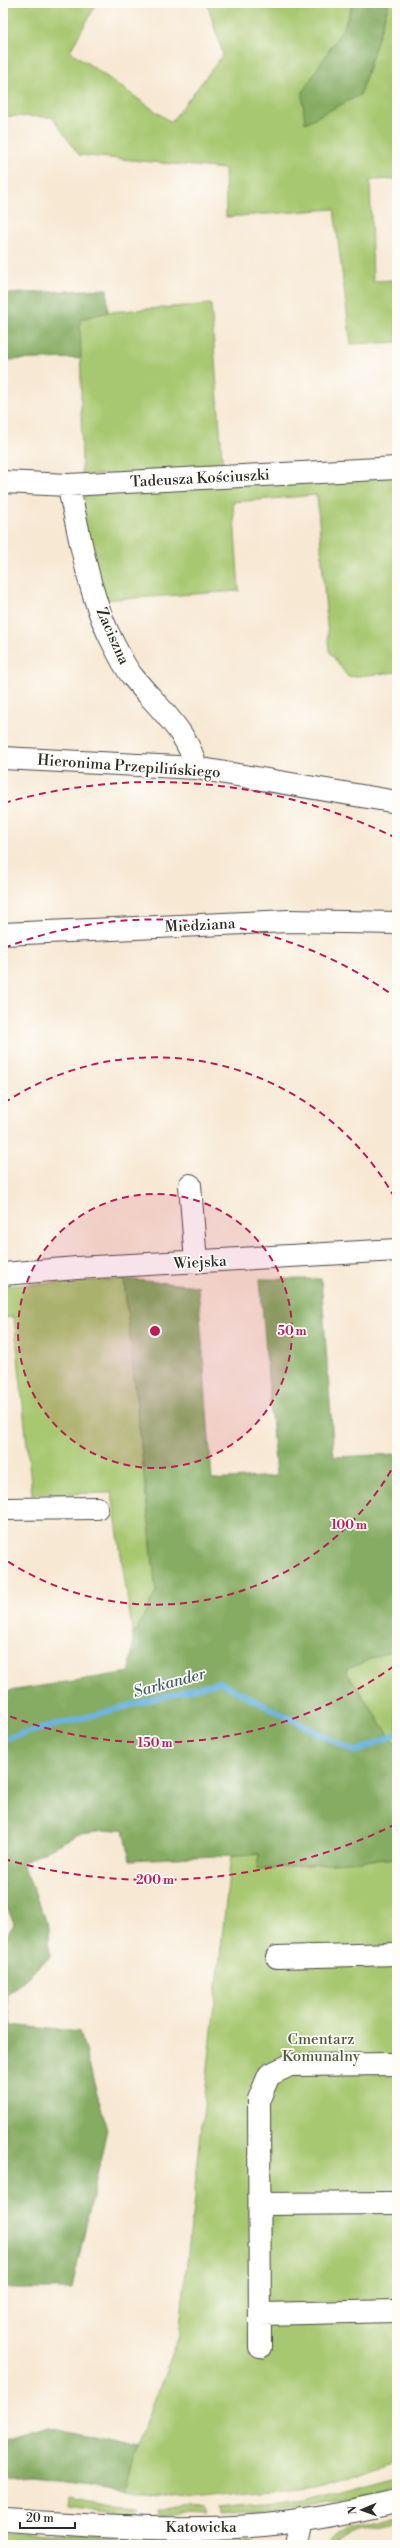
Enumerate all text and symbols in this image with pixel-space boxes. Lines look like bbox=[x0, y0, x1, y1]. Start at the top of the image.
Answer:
street label: Tadeusza Kościuszki bbox=[130, 465, 270, 492]
street label: Zaciszna bbox=[92, 605, 134, 668]
street label: Hieronima Przepilińskiego bbox=[37, 751, 221, 782]
street label: Miedziana bbox=[164, 914, 236, 937]
street label: Wiejska bbox=[172, 1252, 227, 1273]
centre of rings bbox=[148, 1324, 162, 1338]
text: 50 m bbox=[277, 1324, 307, 1339]
text: 100 m bbox=[331, 1518, 367, 1533]
water label: Sarkander bbox=[131, 1663, 209, 1702]
text: 150 m bbox=[138, 1736, 172, 1751]
text: 200 m bbox=[136, 1873, 174, 1888]
park label: Cmentarz Komunalny bbox=[282, 2030, 361, 2066]
north arrow bbox=[342, 2490, 382, 2530]
scale bar bbox=[20, 2504, 75, 2530]
text: N bbox=[346, 2505, 360, 2515]
text: 20 m bbox=[26, 2511, 54, 2526]
street label: Katowicka bbox=[165, 2518, 237, 2537]

